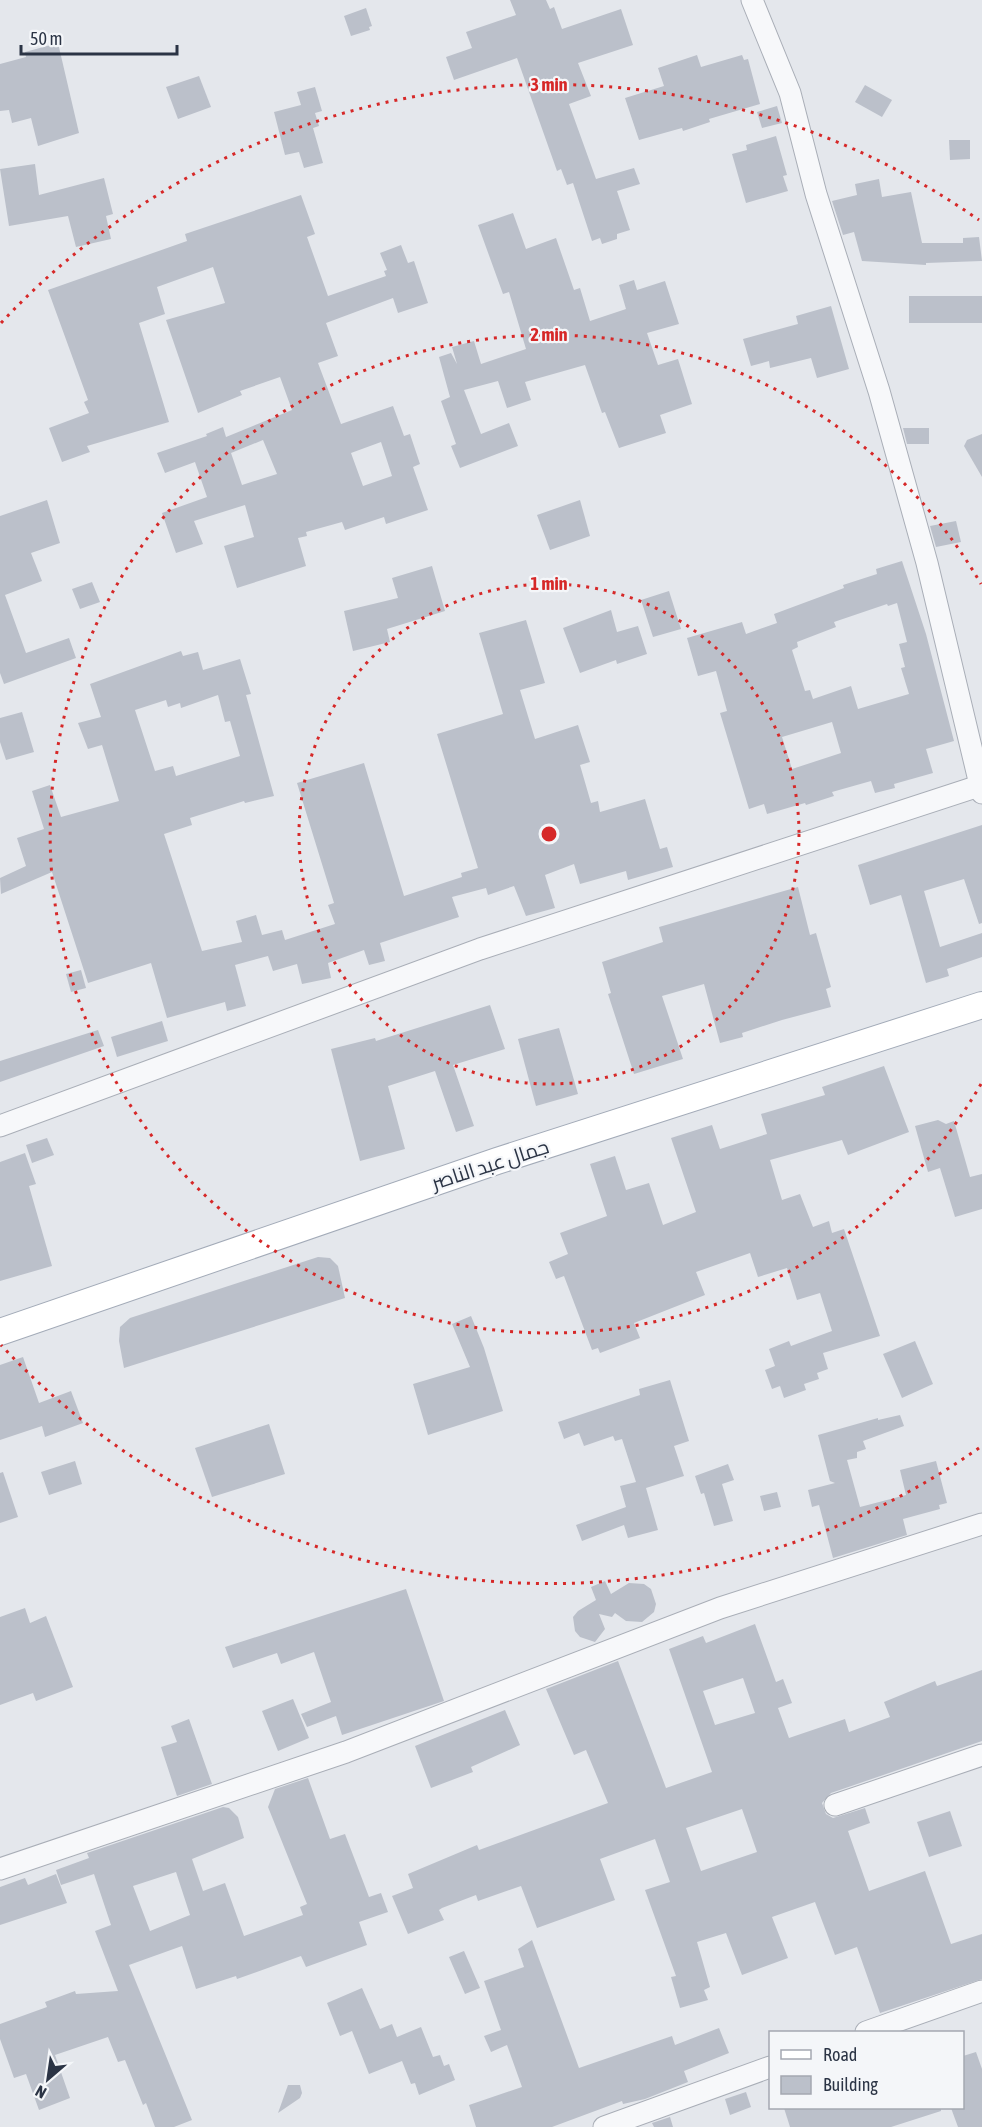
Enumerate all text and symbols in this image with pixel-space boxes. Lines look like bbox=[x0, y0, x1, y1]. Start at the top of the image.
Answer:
scale bar bbox=[21, 18, 177, 56]
text: 50 m bbox=[30, 28, 62, 49]
text: 3 min bbox=[531, 74, 568, 95]
text: 2 min bbox=[531, 324, 568, 345]
text: 1 min bbox=[531, 573, 568, 594]
centre of rings bbox=[539, 824, 559, 844]
street label: جمال عبد الناصر bbox=[427, 1134, 552, 1196]
legend bbox=[769, 2031, 964, 2109]
text: Road bbox=[823, 2044, 857, 2065]
north arrow bbox=[18, 2049, 78, 2109]
text: Building bbox=[823, 2074, 878, 2095]
text: N bbox=[32, 2082, 49, 2102]

